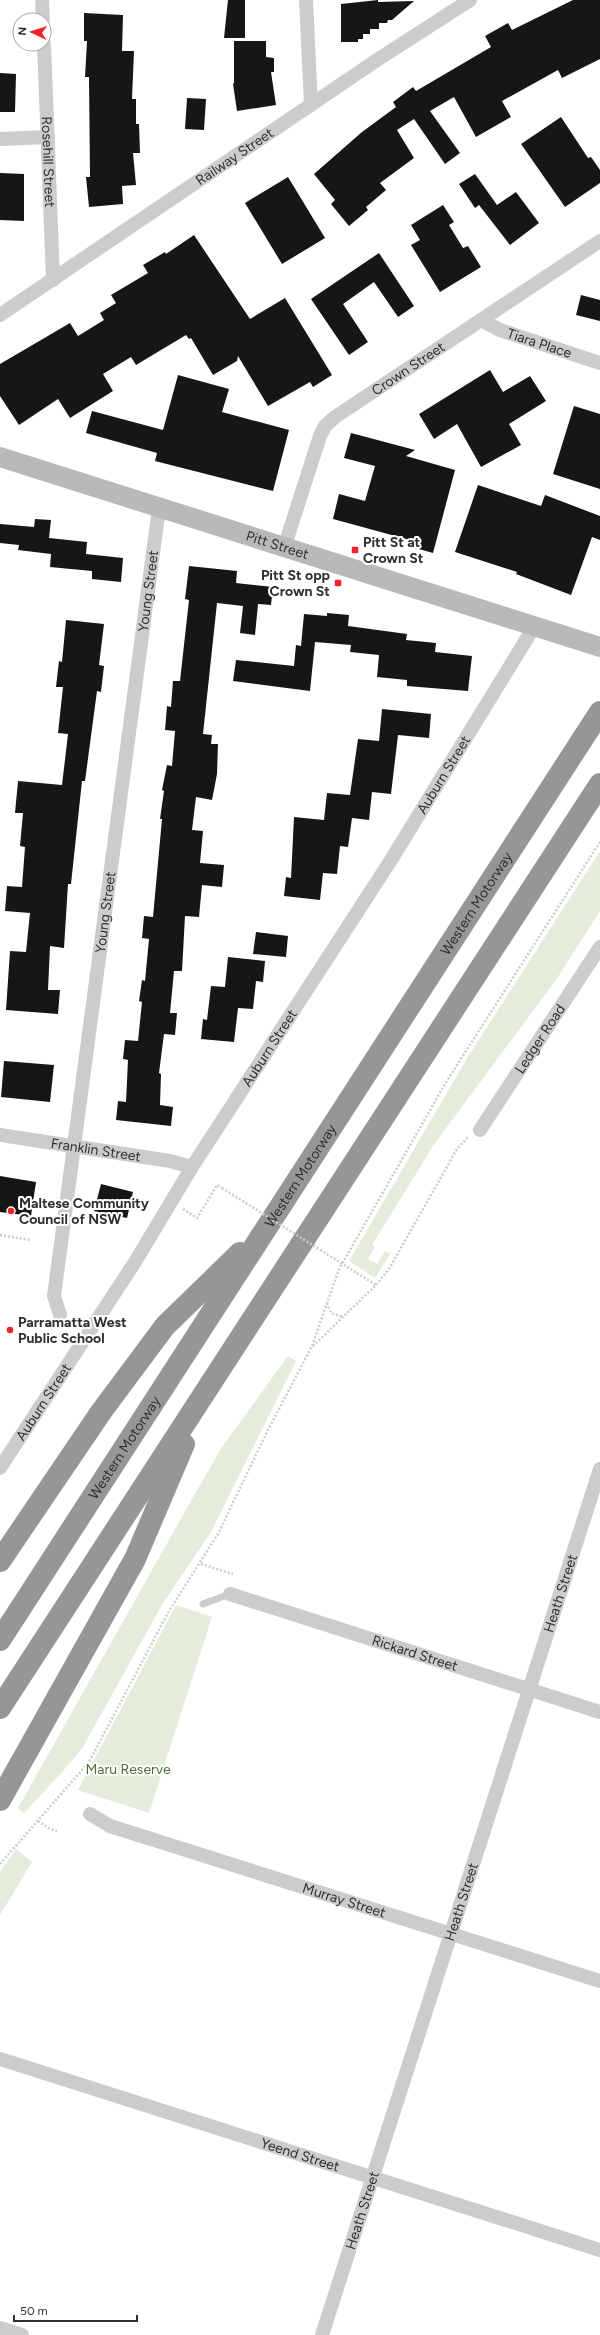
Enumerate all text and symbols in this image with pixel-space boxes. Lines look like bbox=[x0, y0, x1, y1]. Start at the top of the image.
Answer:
north arrow bbox=[12, 12, 52, 52]
text: N bbox=[16, 27, 29, 36]
street label: Rosehill Street bbox=[38, 116, 59, 208]
street label: Railway Street bbox=[192, 124, 277, 189]
street label: Tiara Place bbox=[505, 324, 574, 362]
street label: Crown Street bbox=[368, 338, 448, 399]
street label: Pitt Street bbox=[244, 527, 311, 563]
place label: Pitt St at Crown St bbox=[363, 534, 424, 567]
marker: Pitt St at Crown St bbox=[350, 545, 360, 555]
street label: Young Street bbox=[134, 549, 162, 633]
place label: Pitt St opp Crown St bbox=[261, 567, 330, 600]
marker: Pitt St opp Crown St bbox=[333, 578, 343, 588]
street label: Auburn Street bbox=[413, 733, 474, 817]
street label: Western Motorway bbox=[437, 848, 516, 958]
street label: Young Street bbox=[91, 870, 119, 954]
street label: Ledger Road bbox=[511, 1001, 569, 1077]
street label: Auburn Street bbox=[238, 1006, 300, 1090]
street label: Western Motorway bbox=[261, 1120, 340, 1230]
street label: Franklin Street bbox=[50, 1134, 142, 1165]
place label: Maltese Community Council of NSW bbox=[19, 1195, 150, 1228]
marker: Maltese Community Council of NSW bbox=[6, 1206, 16, 1216]
place label: Parramatta West Public School bbox=[18, 1314, 127, 1347]
marker: Parramatta West Public School bbox=[5, 1325, 15, 1335]
street label: Auburn Street bbox=[12, 1360, 75, 1444]
street label: Western Motorway bbox=[85, 1392, 164, 1502]
street label: Heath Street bbox=[540, 1552, 581, 1635]
street label: Rickard Street bbox=[370, 1631, 460, 1675]
park label: Maru Reserve bbox=[85, 1761, 171, 1778]
street label: Heath Street bbox=[441, 1861, 482, 1943]
street label: Murray Street bbox=[301, 1879, 388, 1921]
street label: Yeend Street bbox=[259, 2134, 342, 2175]
street label: Heath Street bbox=[342, 2169, 383, 2251]
scale bar bbox=[14, 2297, 137, 2323]
text: 50 m bbox=[20, 2304, 48, 2318]

